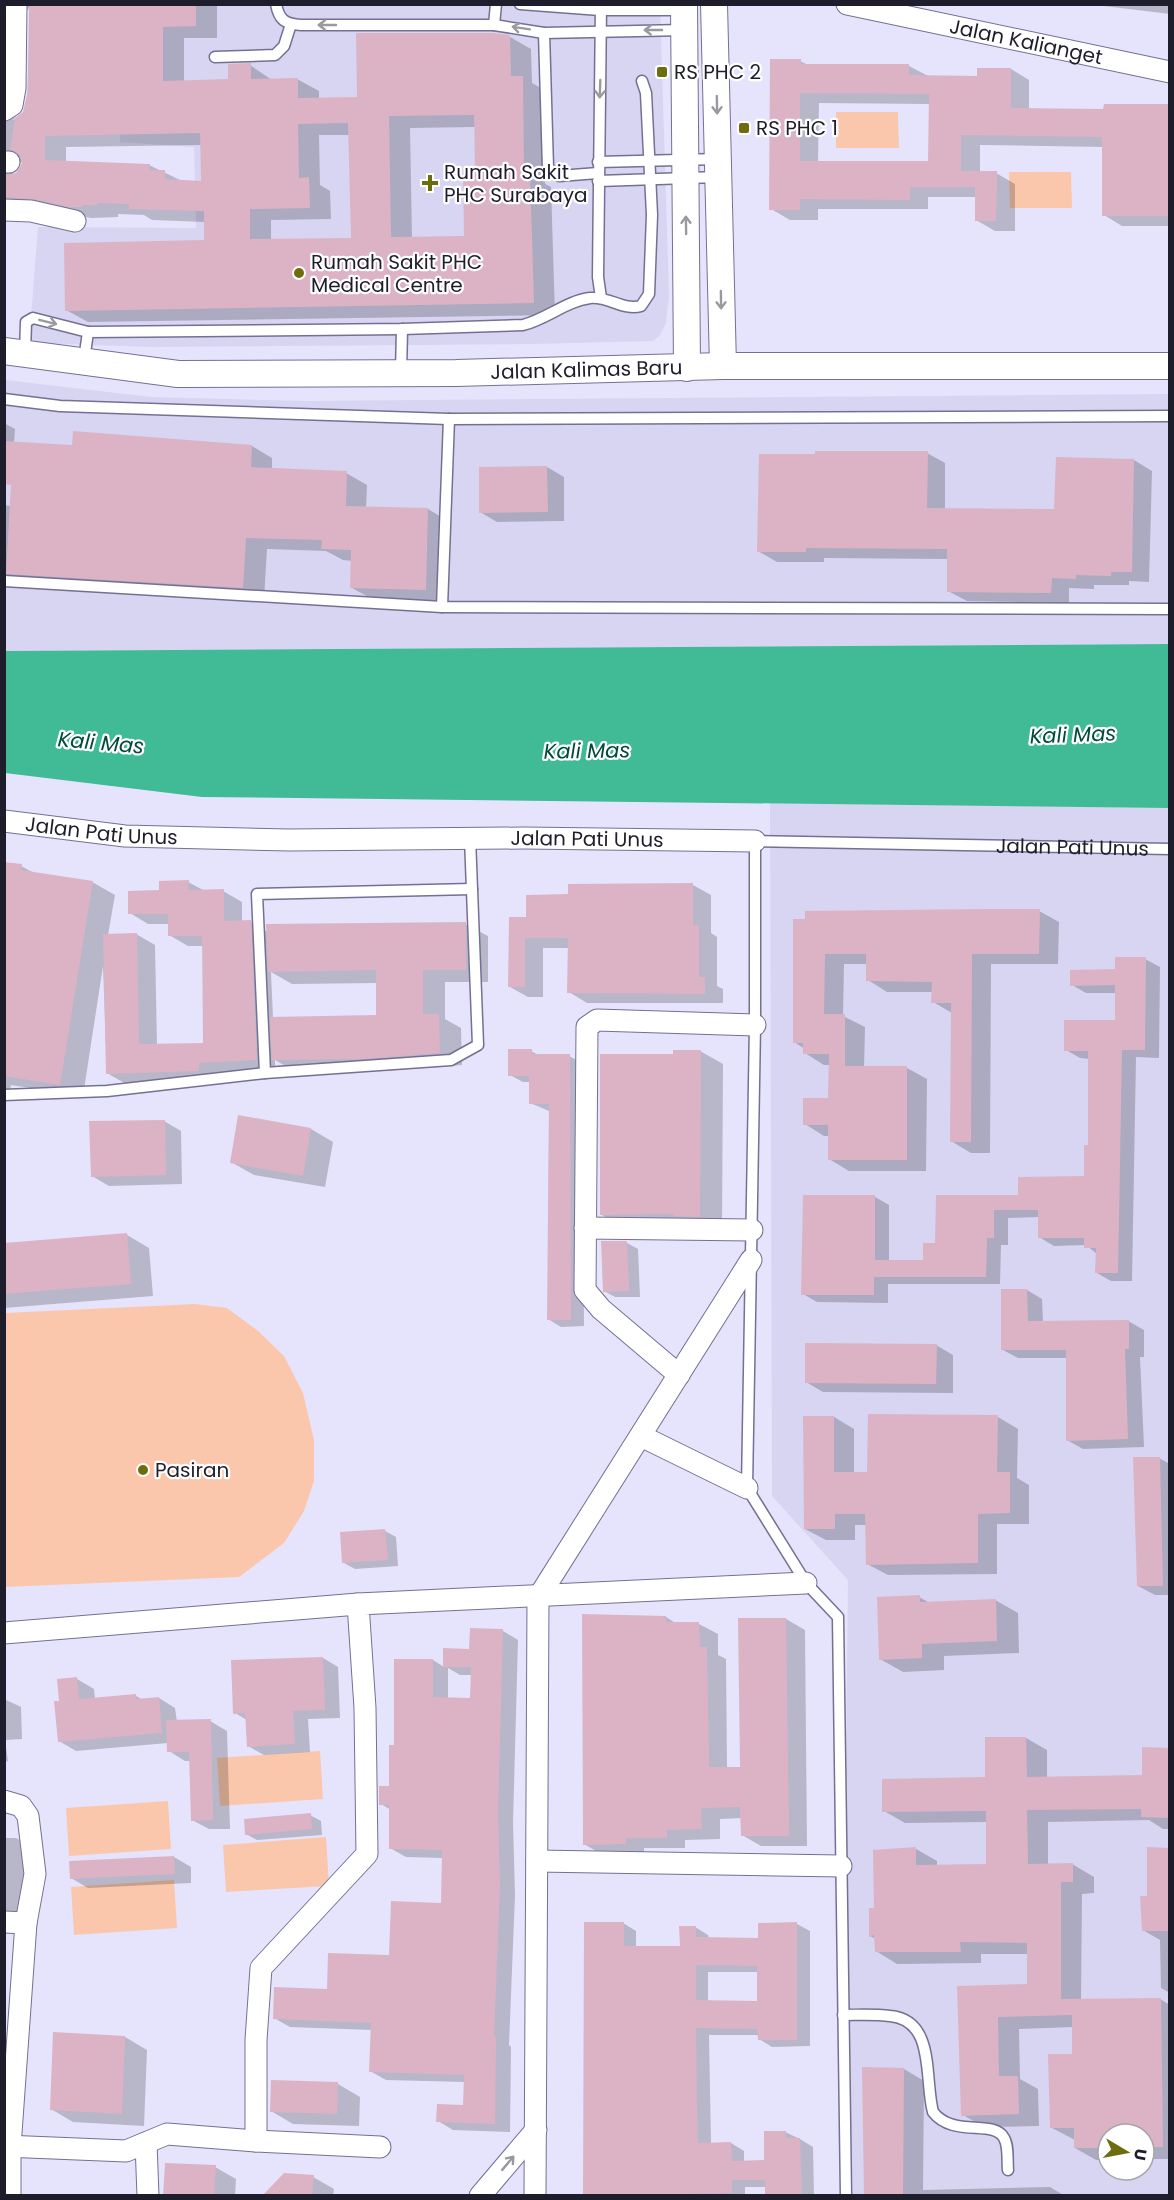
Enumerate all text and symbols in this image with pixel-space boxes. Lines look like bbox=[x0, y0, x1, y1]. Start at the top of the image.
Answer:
street label: Jalan Kalianget bbox=[947, 12, 1105, 71]
one-way arrow bbox=[317, 19, 337, 31]
one-way arrow bbox=[512, 22, 532, 33]
one-way arrow bbox=[644, 24, 664, 36]
place label: RS PHC 2 bbox=[674, 58, 761, 86]
marker: RS PHC 2 bbox=[655, 65, 669, 79]
one-way arrow bbox=[595, 78, 606, 98]
one-way arrow bbox=[711, 94, 722, 114]
place label: RS PHC 1 bbox=[756, 114, 838, 142]
marker: RS PHC 1 bbox=[737, 121, 751, 135]
place label: Rumah Sakit PHC Surabaya bbox=[444, 158, 588, 209]
marker: Rumah Sakit PHC Surabaya bbox=[421, 174, 439, 192]
one-way arrow bbox=[680, 216, 692, 236]
place label: Rumah Sakit PHC Medical Centre bbox=[311, 248, 482, 299]
marker: Rumah Sakit PHC Medical Centre bbox=[292, 266, 306, 280]
one-way arrow bbox=[716, 289, 727, 309]
one-way arrow bbox=[38, 316, 57, 328]
street label: Jalan Kalimas Baru bbox=[490, 353, 683, 386]
water label: Kali Mas bbox=[1029, 718, 1117, 751]
water label: Kali Mas bbox=[57, 724, 145, 761]
water label: Kali Mas bbox=[543, 735, 631, 766]
street label: Jalan Pati Unus bbox=[24, 810, 178, 851]
street label: Jalan Pati Unus bbox=[510, 824, 664, 854]
street label: Jalan Pati Unus bbox=[996, 832, 1149, 863]
place label: Pasiran bbox=[155, 1456, 229, 1484]
marker: Pasiran bbox=[136, 1463, 150, 1477]
north arrow bbox=[1096, 2122, 1156, 2182]
text: U bbox=[1128, 2147, 1153, 2162]
one-way arrow bbox=[501, 2155, 514, 2171]

